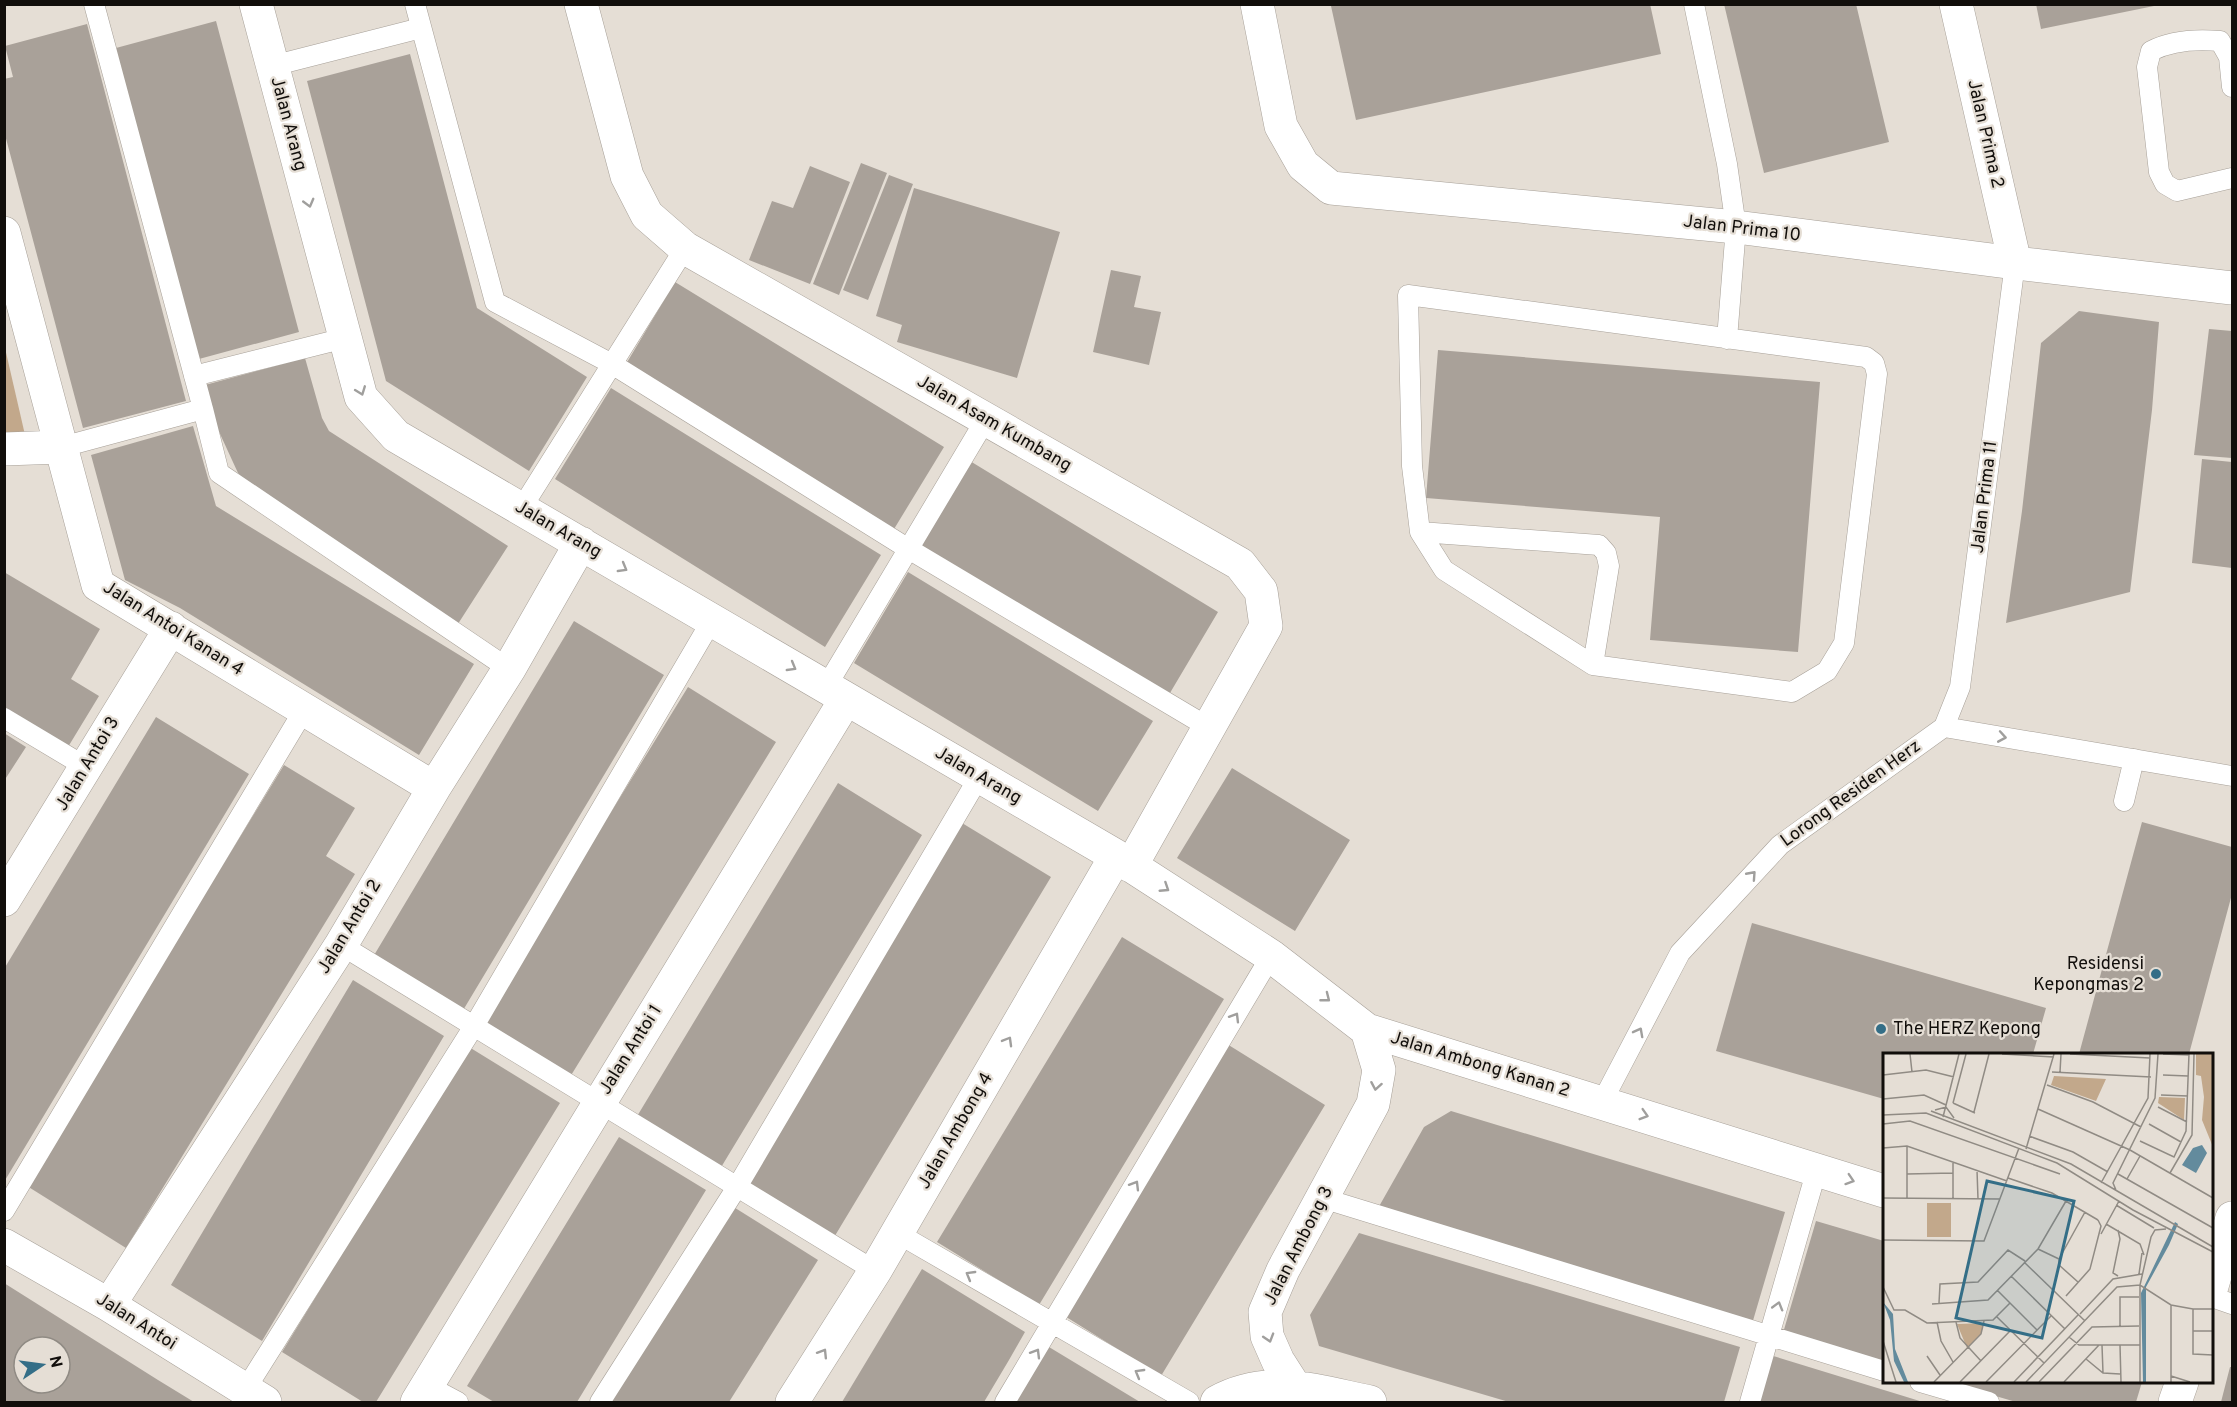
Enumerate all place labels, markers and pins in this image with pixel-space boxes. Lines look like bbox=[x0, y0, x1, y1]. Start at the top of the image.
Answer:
place label: Residensi Kepongmas 2 bbox=[2033, 953, 2144, 997]
marker: Residensi Kepongmas 2 bbox=[2149, 967, 2163, 981]
place label: The HERZ Kepong bbox=[1893, 1018, 2041, 1041]
marker: The HERZ Kepong bbox=[1874, 1022, 1888, 1036]

